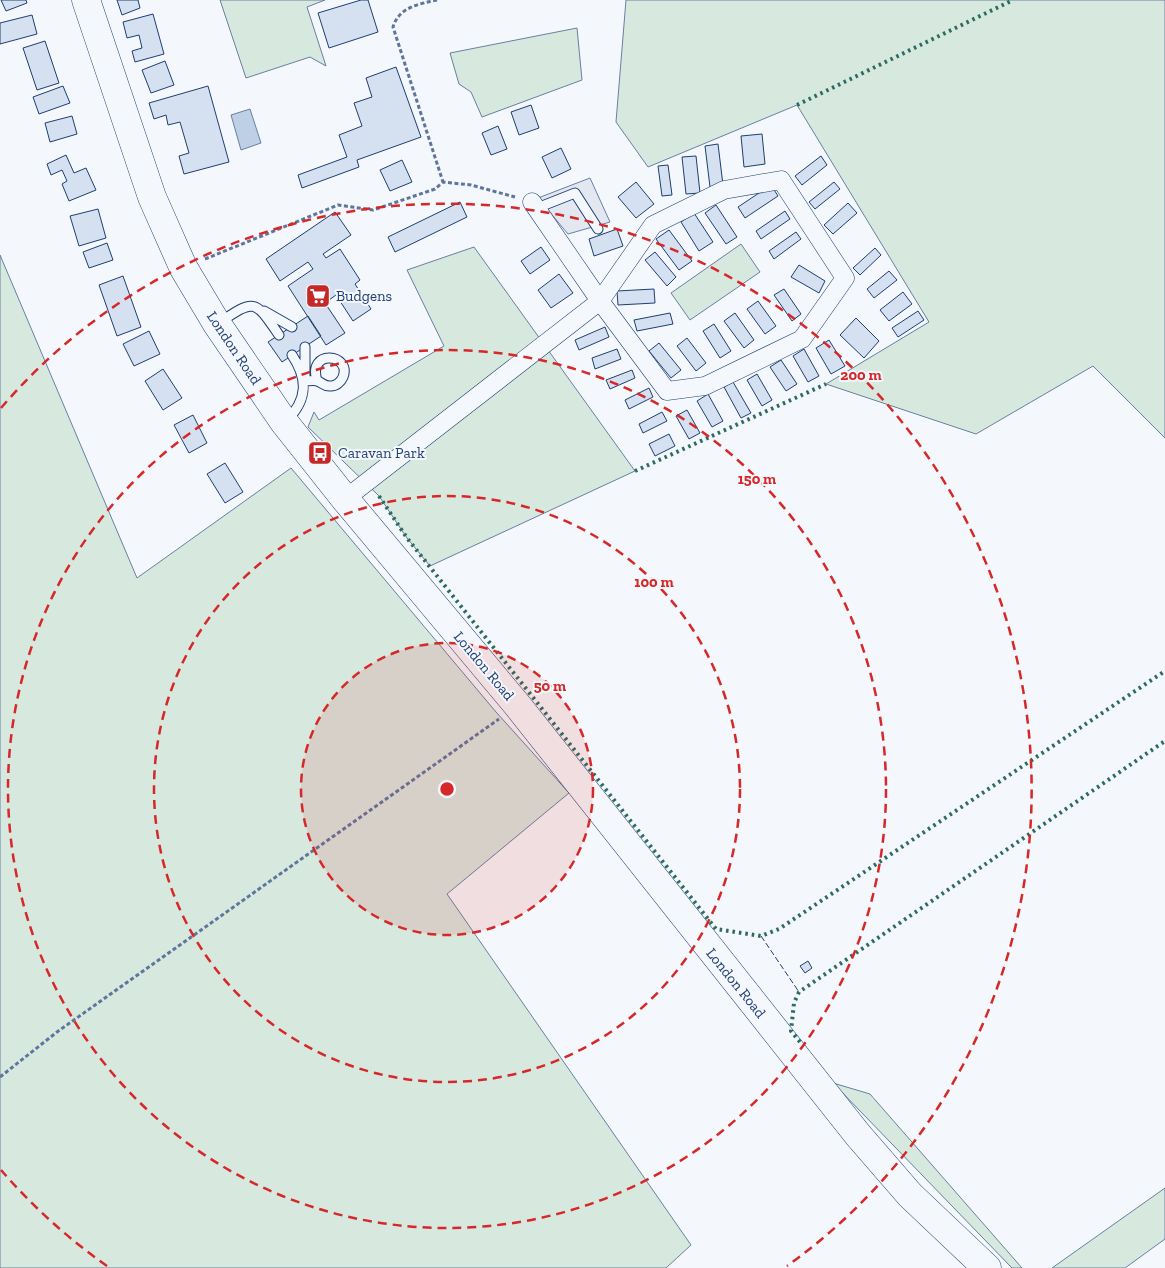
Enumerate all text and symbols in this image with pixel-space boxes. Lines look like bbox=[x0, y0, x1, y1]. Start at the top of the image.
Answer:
supermarket icon: Budgens bbox=[305, 283, 331, 309]
place label: Budgens bbox=[336, 287, 392, 305]
street label: London Road bbox=[203, 308, 266, 389]
text: 200 m bbox=[840, 366, 882, 384]
bus stop icon: Caravan Park bbox=[307, 440, 333, 466]
place label: Caravan Park bbox=[338, 444, 425, 462]
text: 150 m bbox=[738, 470, 776, 488]
text: 100 m bbox=[634, 573, 674, 591]
street label: London Road bbox=[450, 628, 519, 705]
text: 50 m bbox=[534, 677, 566, 695]
centre of rings bbox=[438, 780, 456, 798]
street label: London Road bbox=[702, 944, 770, 1022]

